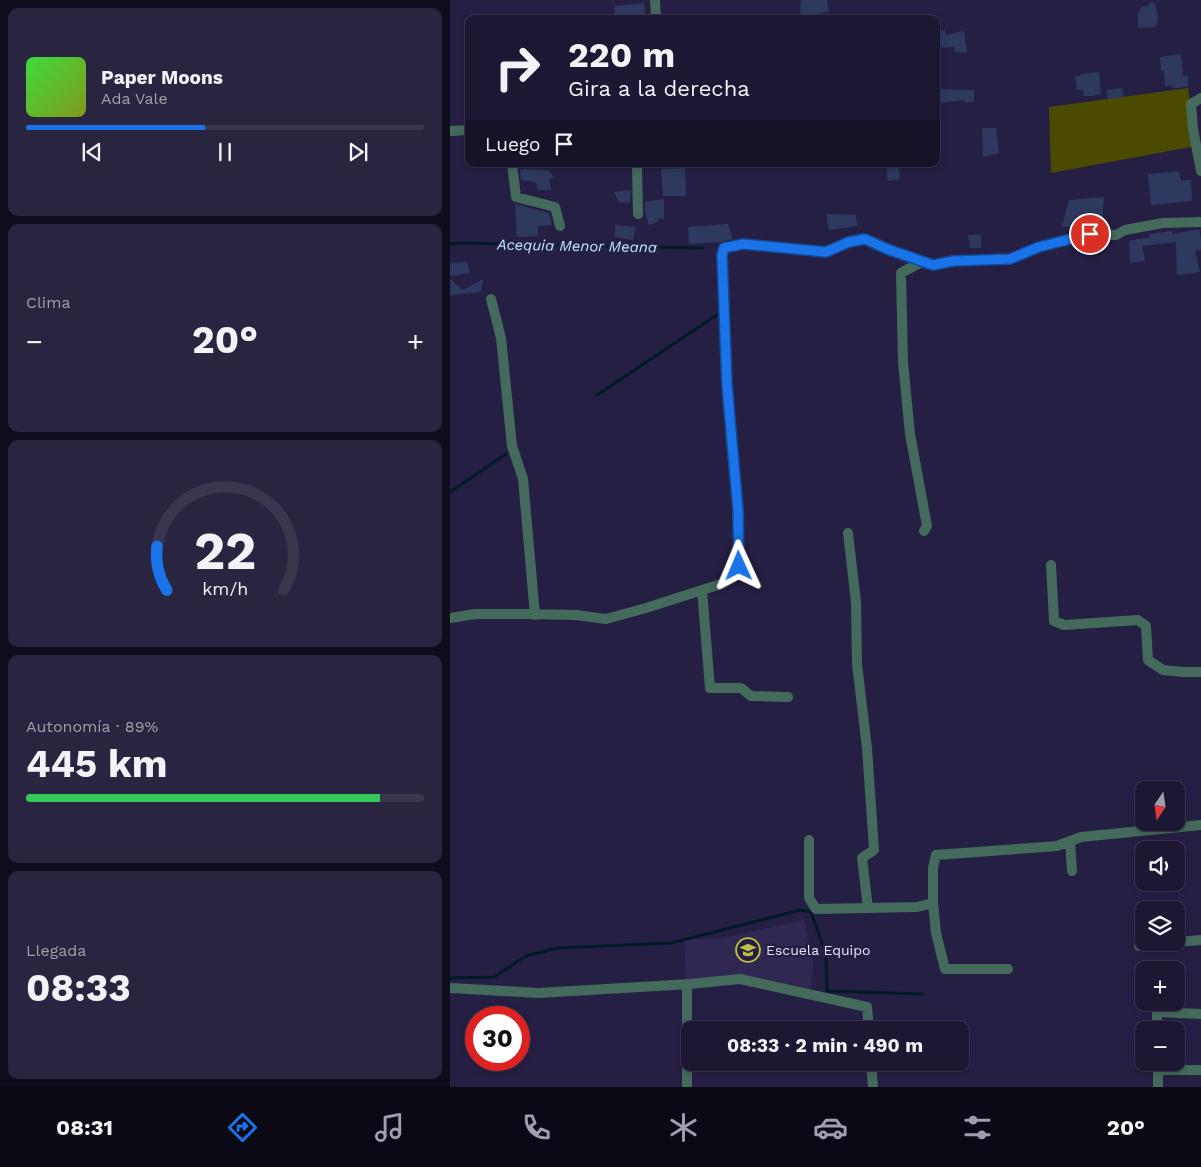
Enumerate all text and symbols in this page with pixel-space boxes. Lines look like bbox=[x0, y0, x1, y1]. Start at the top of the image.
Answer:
text: 220 m bbox=[568, 34, 675, 76]
icon: right bbox=[485, 35, 550, 100]
text: Paper Moons bbox=[101, 66, 223, 89]
text: Gira a la derecha bbox=[568, 76, 750, 101]
text: Ada Vale bbox=[101, 89, 168, 108]
icon: arrive bbox=[550, 130, 578, 158]
text: Luego bbox=[485, 133, 540, 156]
icon: previous bbox=[78, 138, 106, 166]
icon: pause bbox=[211, 138, 239, 166]
icon: next bbox=[344, 138, 372, 166]
pin bbox=[1069, 213, 1111, 255]
icon: arrive bbox=[1076, 220, 1104, 248]
water label: Acequia Menor Meana bbox=[496, 236, 657, 256]
text: Clima bbox=[26, 293, 70, 312]
text: 20° bbox=[192, 318, 258, 362]
text: − bbox=[26, 325, 43, 358]
text: + bbox=[407, 325, 424, 358]
text: 22 bbox=[194, 521, 256, 582]
position arrow bbox=[712, 539, 764, 591]
text: km/h bbox=[202, 578, 248, 599]
text: Autonomía · 89% bbox=[26, 717, 158, 736]
text: 445 km bbox=[26, 742, 168, 786]
north arrow bbox=[1135, 781, 1185, 831]
map controls bbox=[1135, 781, 1185, 1071]
button: sound bbox=[1135, 841, 1185, 891]
button: layers bbox=[1135, 901, 1185, 951]
school or university icon: Escuela Equipo bbox=[735, 937, 761, 963]
text: Llegada bbox=[26, 941, 86, 960]
place label: Escuela Equipo bbox=[766, 942, 871, 958]
button: + bbox=[1135, 961, 1185, 1011]
text: 08:33 bbox=[26, 966, 131, 1010]
speed limit sign: 30 bbox=[465, 1006, 530, 1071]
button: − bbox=[1135, 1021, 1185, 1071]
text: 08:33 · 2 min · 490 m bbox=[727, 1034, 923, 1057]
icon: directions bbox=[225, 1110, 260, 1145]
icon: music bbox=[372, 1110, 407, 1145]
icon: phone bbox=[519, 1110, 554, 1145]
icon: climate bbox=[666, 1110, 701, 1145]
icon: car bbox=[813, 1110, 848, 1145]
icon: filters bbox=[960, 1110, 995, 1145]
text: 08:31 bbox=[56, 1115, 113, 1140]
text: 20° bbox=[1107, 1115, 1145, 1140]

